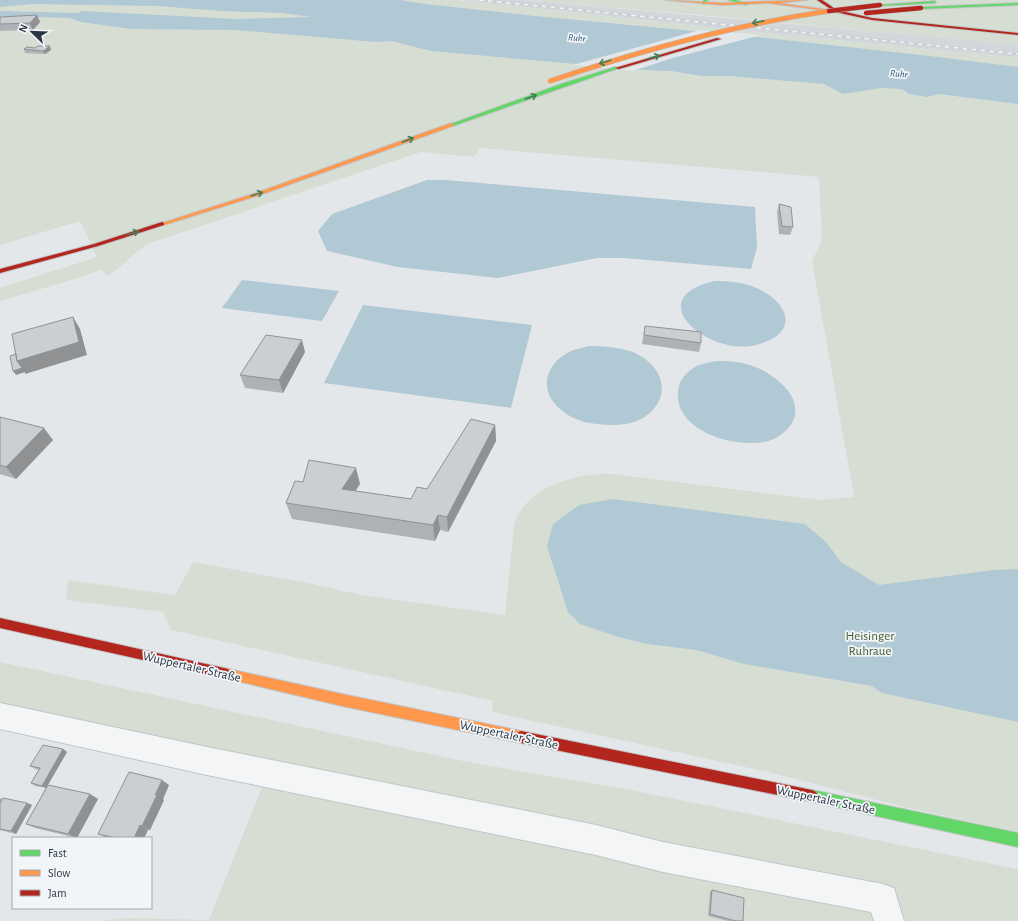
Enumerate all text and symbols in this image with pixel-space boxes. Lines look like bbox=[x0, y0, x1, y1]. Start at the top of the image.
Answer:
north arrow bbox=[12, 12, 52, 52]
one-way arrow bbox=[752, 18, 765, 26]
text: N bbox=[17, 23, 30, 34]
water label: Ruhr bbox=[568, 32, 587, 44]
one-way arrow bbox=[648, 53, 661, 60]
one-way arrow bbox=[599, 59, 612, 66]
water label: Ruhr bbox=[890, 68, 909, 80]
one-way arrow bbox=[524, 92, 536, 100]
one-way arrow bbox=[402, 136, 414, 144]
one-way arrow bbox=[250, 190, 263, 197]
one-way arrow bbox=[126, 229, 139, 236]
park label: Heisinger Ruhraue bbox=[846, 630, 895, 658]
street label: Wuppertaler Straße bbox=[141, 650, 242, 685]
street label: Wuppertaler Straße bbox=[458, 719, 559, 752]
street label: Wuppertaler Straße bbox=[775, 784, 876, 817]
legend bbox=[12, 837, 152, 909]
text: Fast bbox=[48, 847, 67, 859]
text: Slow bbox=[48, 867, 70, 879]
text: Jam bbox=[48, 887, 67, 899]

